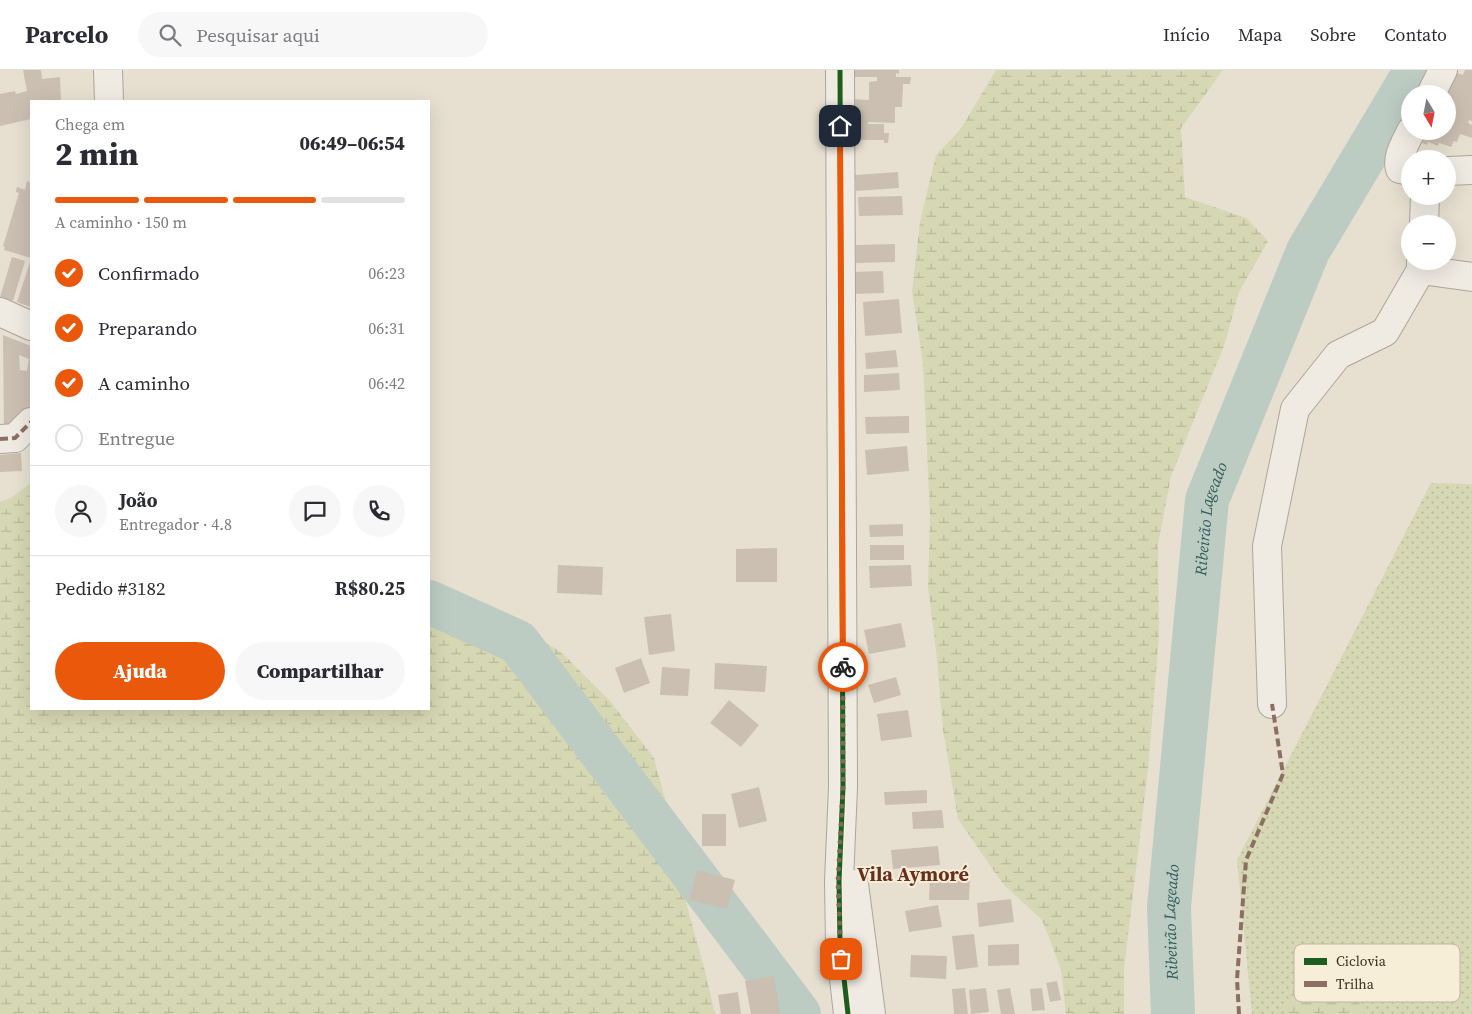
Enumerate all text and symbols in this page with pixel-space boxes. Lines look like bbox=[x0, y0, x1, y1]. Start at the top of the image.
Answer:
search box bbox=[138, 12, 488, 57]
text: Parcelo bbox=[25, 18, 108, 51]
icon: search bbox=[156, 21, 184, 49]
text: Pesquisar aqui bbox=[196, 22, 320, 48]
text: Início bbox=[1163, 22, 1210, 47]
text: Mapa bbox=[1238, 22, 1282, 47]
text: Sobre bbox=[1310, 22, 1356, 47]
text: Contato bbox=[1384, 22, 1447, 47]
north arrow bbox=[1401, 85, 1456, 140]
map controls bbox=[1401, 85, 1456, 270]
pin bbox=[819, 105, 861, 147]
icon: home bbox=[826, 112, 854, 140]
text: Chega em bbox=[55, 113, 125, 135]
text: 06:49–06:54 bbox=[300, 130, 405, 156]
text: 2 min bbox=[55, 132, 138, 176]
button: + bbox=[1401, 150, 1456, 205]
text: A caminho · 150 m bbox=[55, 211, 187, 233]
button: − bbox=[1401, 215, 1456, 270]
icon: check bbox=[55, 259, 83, 287]
text: Confirmado bbox=[98, 260, 200, 286]
text: 06:23 bbox=[368, 262, 405, 284]
icon: check bbox=[55, 314, 83, 342]
text: Preparando bbox=[98, 315, 197, 341]
text: 06:31 bbox=[368, 317, 405, 339]
icon: check bbox=[55, 369, 83, 397]
text: A caminho bbox=[98, 370, 190, 396]
text: 06:42 bbox=[368, 372, 405, 394]
text: Entregue bbox=[98, 425, 175, 451]
water label: Ribeirão Lageado bbox=[1189, 458, 1232, 578]
button: person bbox=[55, 485, 107, 537]
button: chat bbox=[289, 485, 341, 537]
button: phone bbox=[353, 485, 405, 537]
text: João bbox=[119, 487, 157, 513]
text: Entregador · 4.8 bbox=[119, 513, 232, 535]
text: Pedido #3182 bbox=[55, 575, 166, 601]
text: R$80.25 bbox=[335, 575, 405, 601]
button: Ajuda bbox=[55, 642, 225, 700]
button: Compartilhar bbox=[235, 642, 405, 700]
courier bbox=[818, 642, 868, 692]
icon: bike bbox=[829, 653, 857, 681]
district label: Vila Aymoré bbox=[857, 860, 969, 888]
water label: Ribeirão Lageado bbox=[1158, 863, 1184, 981]
pin bbox=[820, 938, 862, 980]
legend bbox=[1294, 944, 1460, 1002]
icon: bag bbox=[827, 945, 855, 973]
text: Ciclovia bbox=[1336, 951, 1387, 971]
text: Trilha bbox=[1336, 974, 1375, 994]

